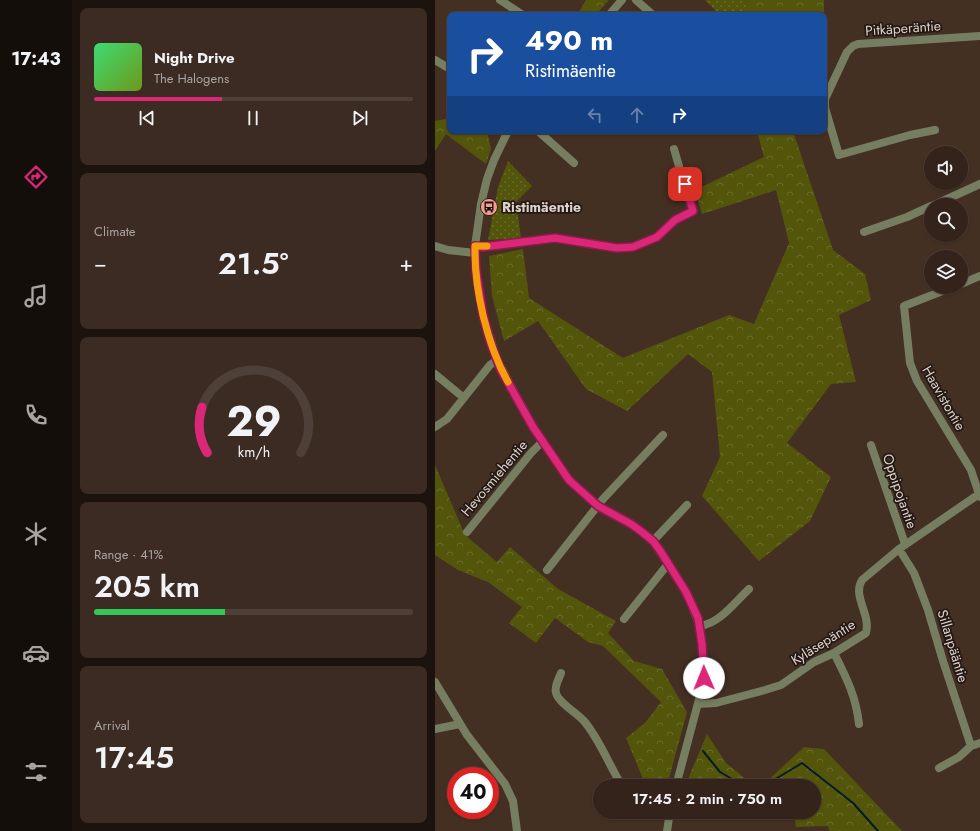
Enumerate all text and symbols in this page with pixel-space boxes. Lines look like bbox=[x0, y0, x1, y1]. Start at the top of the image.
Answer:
street label: Pitkäperäntie bbox=[864, 15, 942, 41]
text: 490 m bbox=[525, 20, 613, 61]
icon: right bbox=[459, 28, 511, 80]
text: 17:43 bbox=[11, 46, 61, 72]
text: Night Drive bbox=[154, 47, 235, 69]
text: Ristimäentie bbox=[525, 58, 616, 84]
text: The Halogens bbox=[154, 69, 229, 88]
icon: left bbox=[584, 104, 606, 126]
icon: ahead bbox=[626, 104, 648, 126]
icon: right bbox=[668, 104, 690, 126]
icon: previous bbox=[136, 107, 158, 129]
icon: pause bbox=[242, 107, 264, 129]
icon: next bbox=[349, 107, 371, 129]
map controls bbox=[924, 146, 968, 294]
button: sound bbox=[924, 146, 968, 190]
icon: directions bbox=[22, 163, 50, 191]
pin bbox=[668, 167, 702, 201]
icon: arrive bbox=[674, 173, 696, 195]
bus stop icon: Ristimäentie bbox=[479, 197, 499, 217]
place label: Ristimäentie bbox=[502, 197, 581, 217]
button: search bbox=[924, 198, 968, 242]
text: Climate bbox=[94, 222, 135, 241]
text: 21.5° bbox=[218, 242, 288, 285]
text: − bbox=[94, 247, 107, 279]
text: + bbox=[399, 247, 413, 279]
button: layers bbox=[924, 250, 968, 294]
icon: music bbox=[22, 282, 50, 310]
street label: Haavistontie bbox=[917, 362, 971, 434]
text: 29 bbox=[226, 391, 281, 452]
icon: phone bbox=[22, 401, 50, 429]
street label: Hevosmiehentie bbox=[456, 436, 532, 520]
text: km/h bbox=[237, 442, 270, 462]
street label: Oppipojantie bbox=[878, 451, 922, 531]
icon: climate bbox=[22, 520, 50, 548]
text: Range · 41% bbox=[94, 545, 163, 564]
text: 205 km bbox=[94, 565, 200, 608]
street label: Sillanpääntie bbox=[932, 607, 974, 685]
street label: Kyläsepäntie bbox=[787, 614, 859, 670]
icon: car bbox=[22, 639, 50, 667]
position arrow bbox=[683, 657, 725, 699]
text: Arrival bbox=[94, 716, 130, 735]
text: 17:45 bbox=[94, 736, 174, 779]
icon: filters bbox=[22, 758, 50, 786]
speed limit sign: 40 bbox=[447, 767, 499, 819]
text: 17:45 · 2 min · 750 m bbox=[632, 788, 782, 810]

